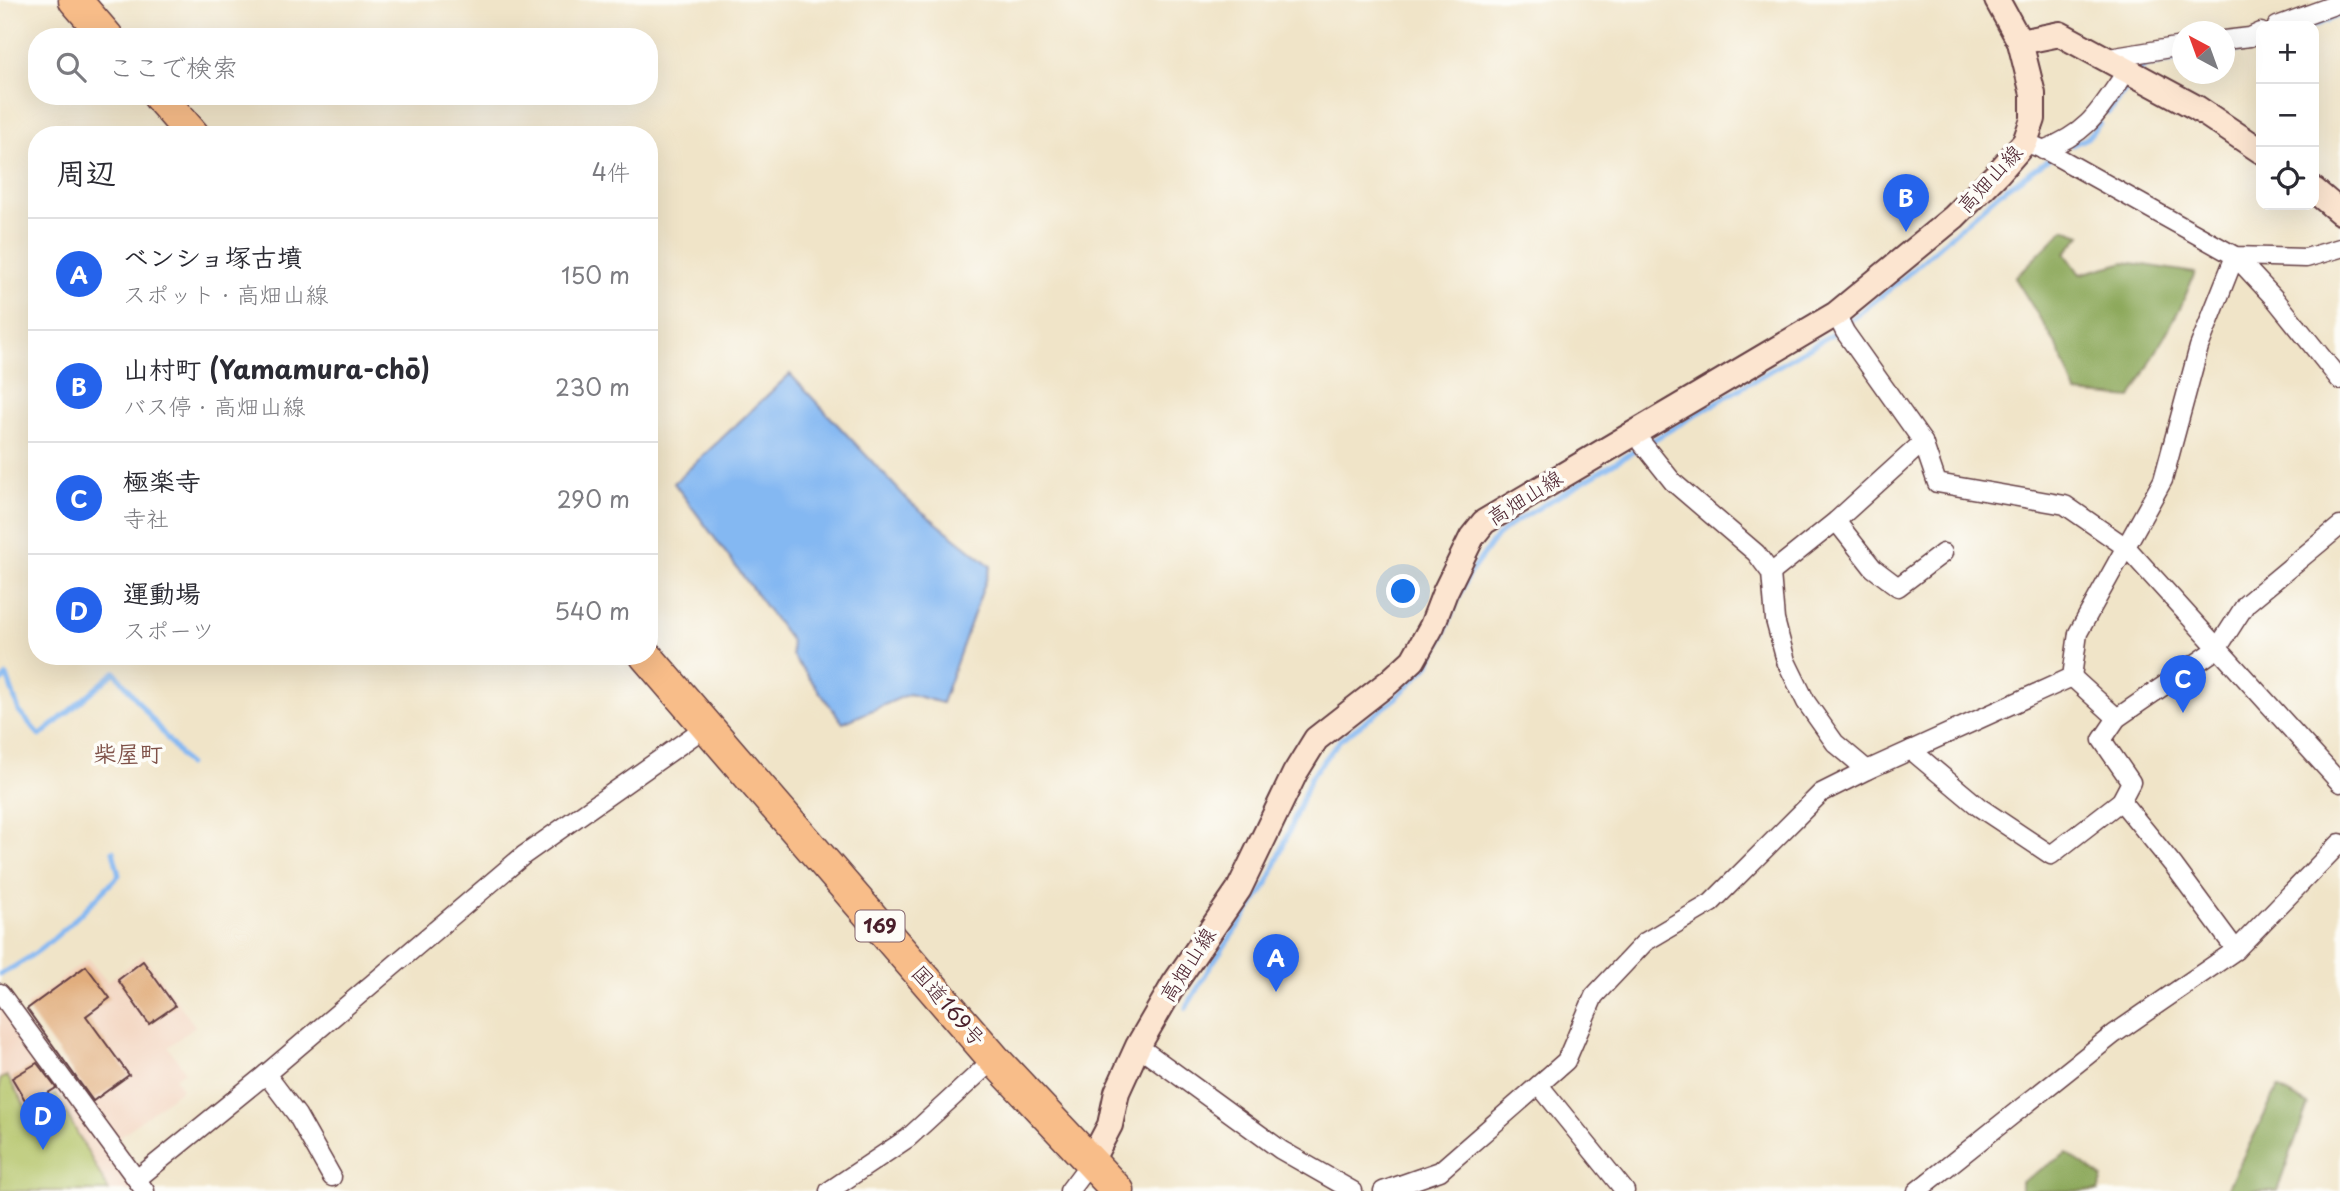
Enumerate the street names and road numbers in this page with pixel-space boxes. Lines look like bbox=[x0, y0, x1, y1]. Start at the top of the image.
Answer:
street label: 高畑山線 bbox=[1948, 136, 2029, 219]
street label: 高畑山線 bbox=[1480, 460, 1568, 532]
road number: 169 bbox=[856, 910, 904, 942]
street label: 高畑山線 bbox=[1150, 920, 1223, 1008]
street label: 国道169号 bbox=[905, 957, 994, 1052]

